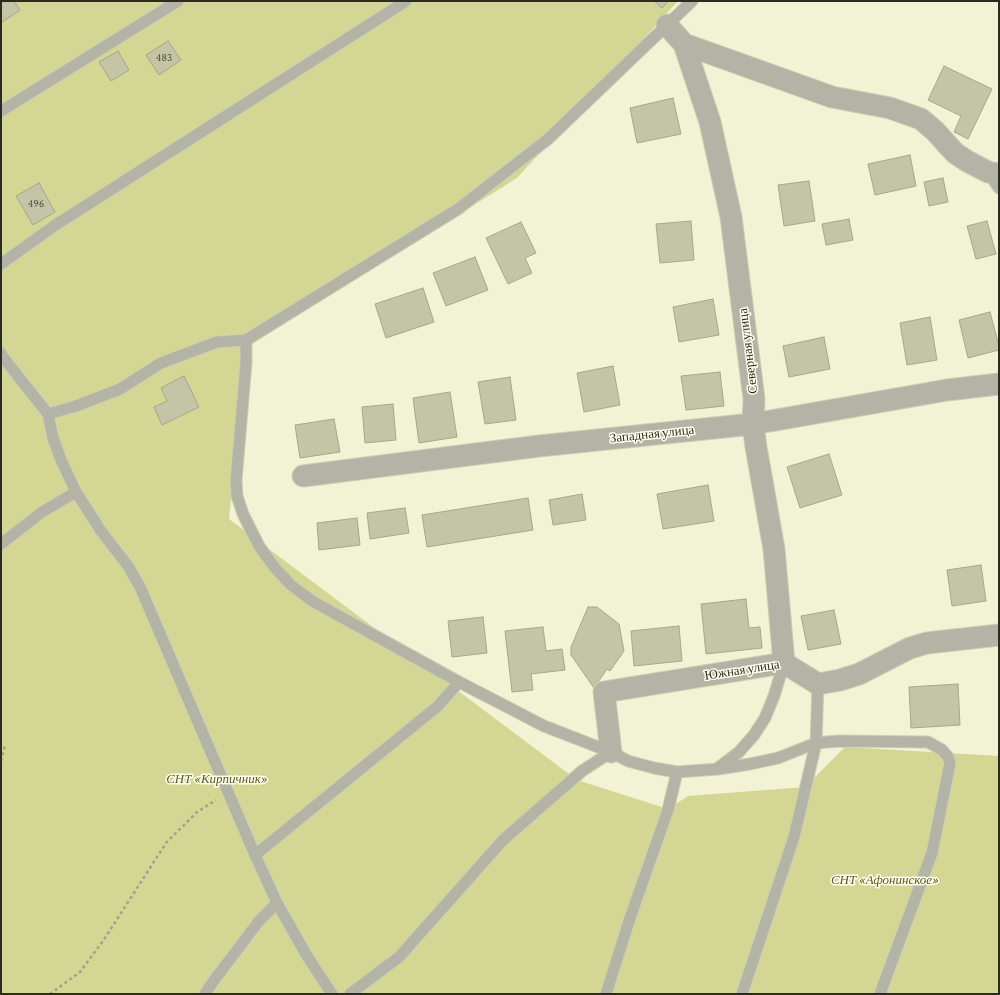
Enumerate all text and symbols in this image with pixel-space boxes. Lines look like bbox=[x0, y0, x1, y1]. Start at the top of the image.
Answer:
house number: 483 bbox=[156, 51, 172, 65]
house number: 496 bbox=[28, 197, 44, 211]
street label: Северная улица bbox=[735, 307, 761, 395]
street label: Западная улица bbox=[609, 422, 695, 446]
street label: Южная улица bbox=[703, 656, 781, 684]
park label: СНТ «Кирпичник» bbox=[166, 771, 268, 787]
park label: СНТ «Афонинское» bbox=[831, 872, 939, 888]

